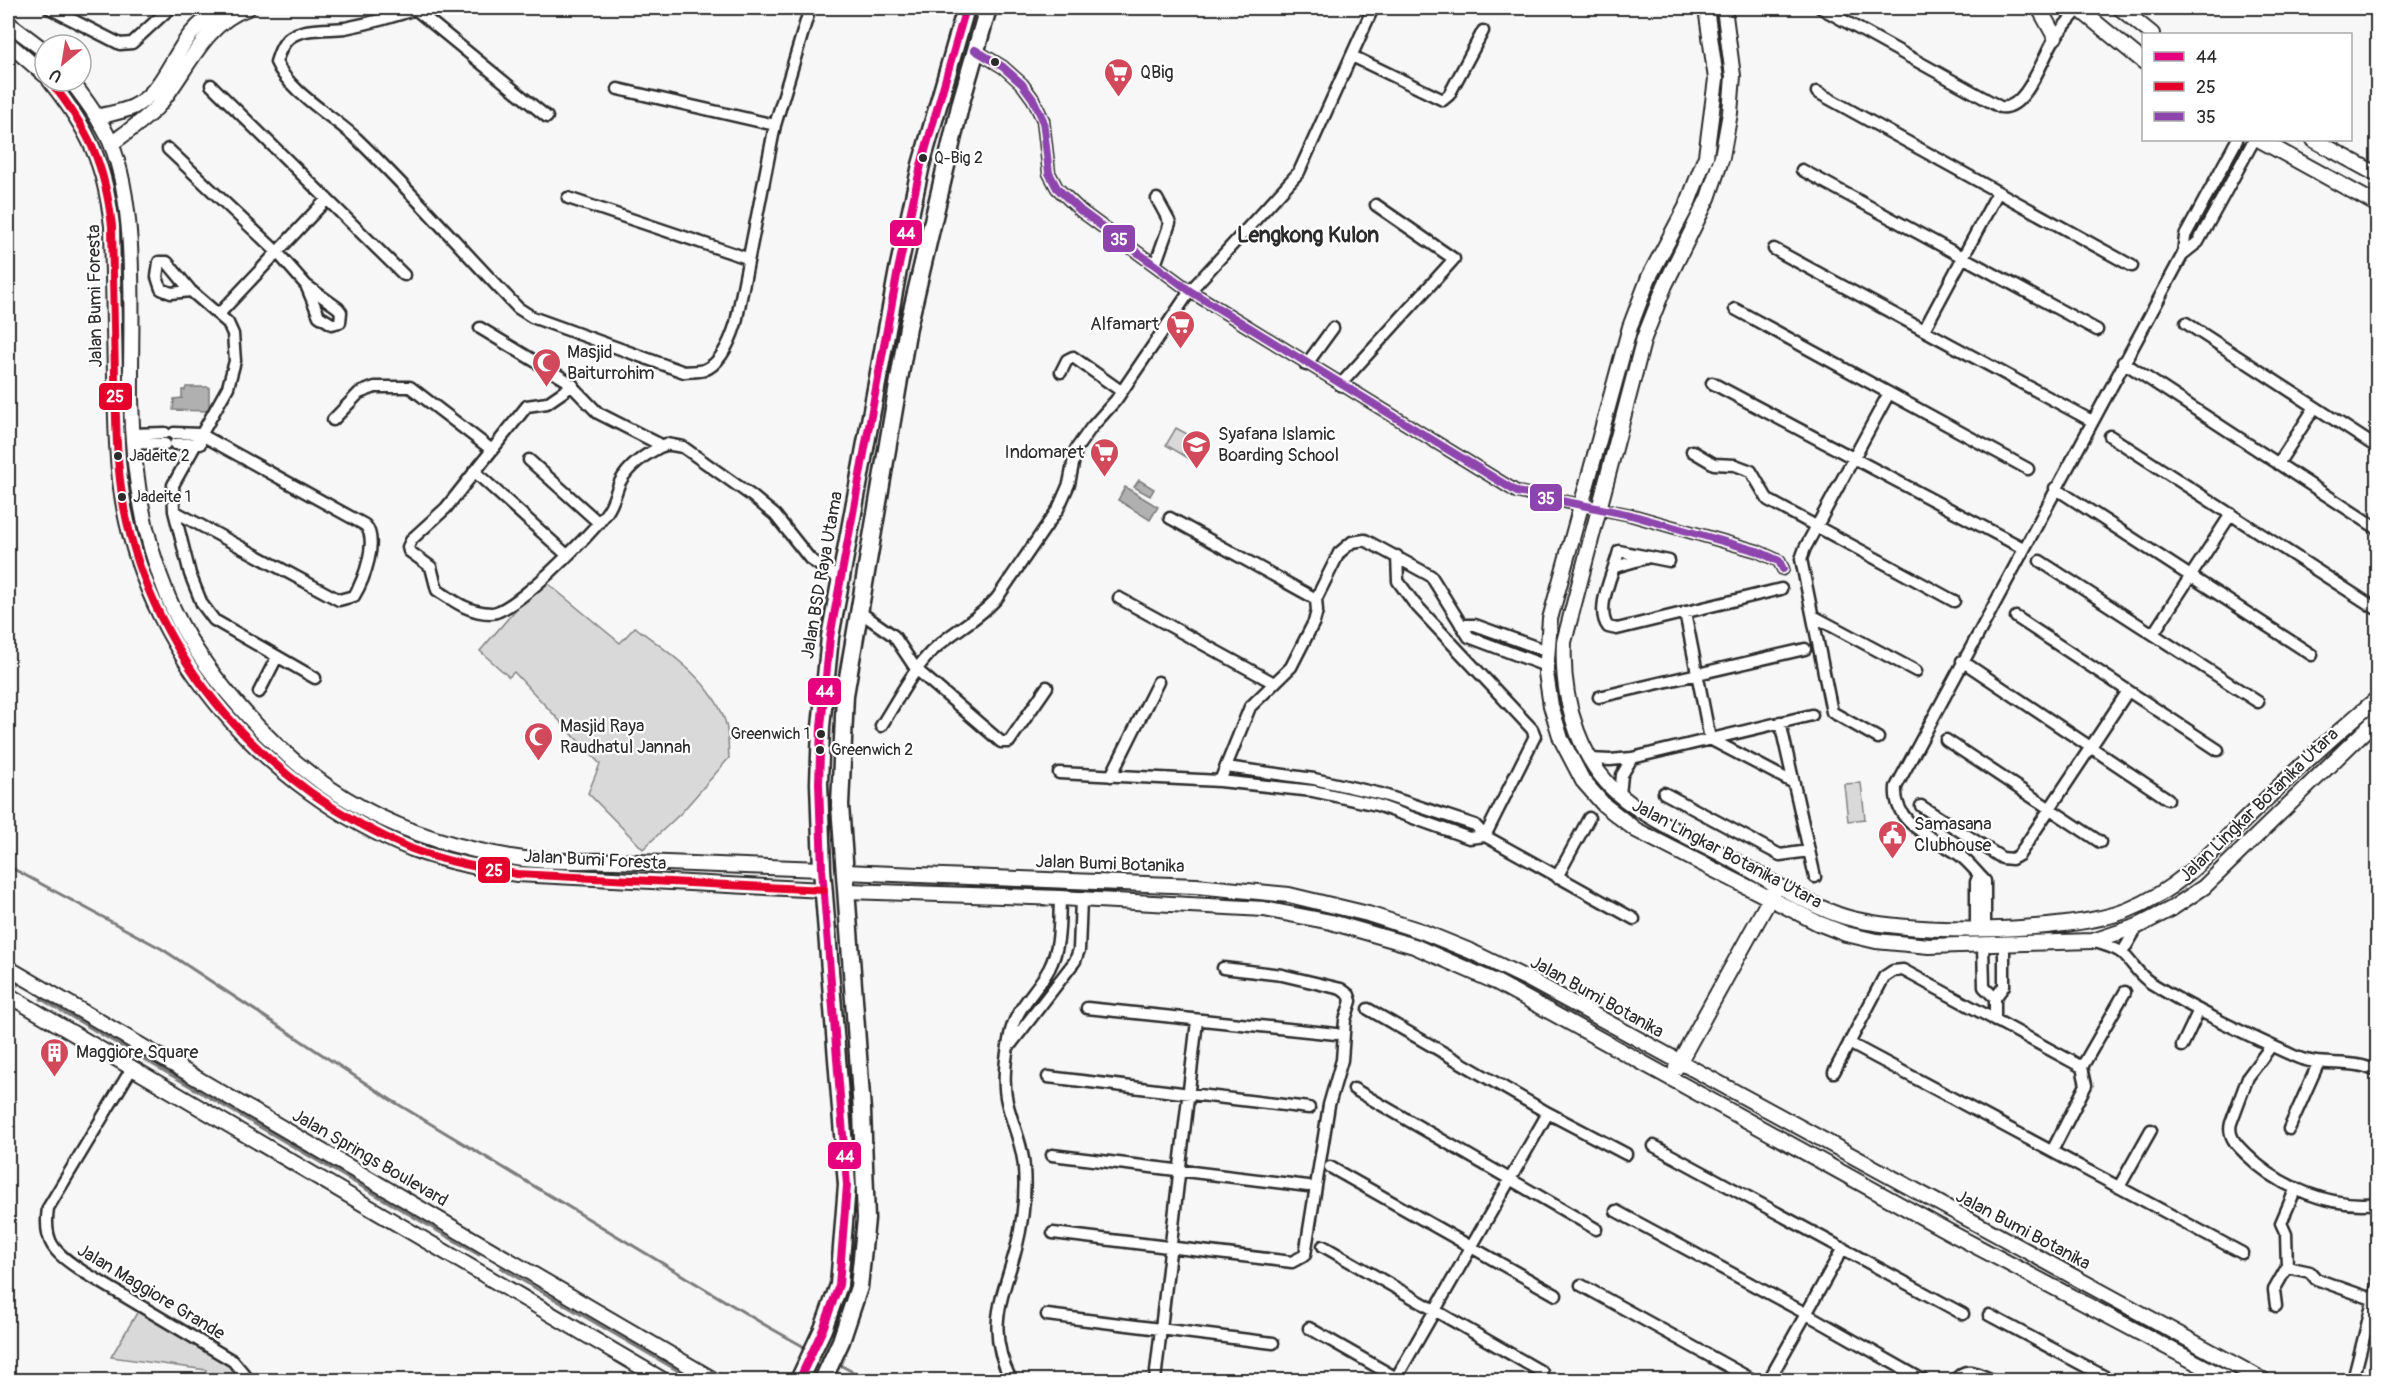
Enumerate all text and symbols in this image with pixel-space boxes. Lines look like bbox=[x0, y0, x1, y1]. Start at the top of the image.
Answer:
north arrow bbox=[33, 33, 93, 93]
legend bbox=[2142, 33, 2352, 141]
text: 44 bbox=[2196, 46, 2217, 69]
unlabelled marker bbox=[989, 56, 1001, 68]
supermarket icon: QBig bbox=[1103, 56, 1135, 98]
place label: QBig bbox=[1140, 61, 1173, 84]
text: U bbox=[46, 64, 66, 86]
text: 25 bbox=[2196, 76, 2216, 99]
text: 35 bbox=[2196, 106, 2216, 129]
place label: Q-Big 2 bbox=[934, 148, 983, 168]
marker: Q-Big 2 bbox=[917, 152, 929, 164]
line badge: 44 bbox=[889, 219, 923, 247]
district label: Lengkong Kulon bbox=[1237, 222, 1379, 249]
street label: Jalan Bumi Foresta bbox=[82, 224, 108, 368]
text: 44 bbox=[897, 224, 916, 244]
line badge: 35 bbox=[1102, 224, 1136, 253]
text: 35 bbox=[1110, 230, 1128, 250]
supermarket icon: Alfamart bbox=[1164, 308, 1196, 350]
place label: Alfamart bbox=[1090, 313, 1160, 336]
place label: Masjid Baiturrohim bbox=[567, 341, 655, 385]
mosque icon: Masjid Baiturrohim bbox=[530, 346, 562, 388]
line badge: 25 bbox=[98, 382, 133, 411]
text: 25 bbox=[106, 387, 124, 407]
place label: Syafana Islamic Boarding School bbox=[1218, 423, 1339, 467]
school or university icon: Syafana Islamic Boarding School bbox=[1181, 428, 1213, 470]
supermarket icon: Indomaret bbox=[1089, 436, 1121, 478]
place label: Indomaret bbox=[1005, 441, 1085, 464]
place label: Jadeite 2 bbox=[129, 446, 190, 466]
marker: Jadeite 2 bbox=[112, 450, 124, 462]
line badge: 35 bbox=[1529, 483, 1563, 512]
place label: Jadeite 1 bbox=[133, 487, 191, 507]
street label: Jalan BSD Raya Utama bbox=[796, 489, 848, 661]
text: 35 bbox=[1537, 489, 1555, 509]
marker: Jadeite 1 bbox=[116, 491, 128, 503]
line badge: 44 bbox=[807, 677, 842, 706]
text: 44 bbox=[816, 682, 835, 702]
place label: Masjid Raya Raudhatul Jannah bbox=[560, 715, 691, 759]
mosque icon: Masjid Raya Raudhatul Jannah bbox=[523, 720, 555, 762]
street label: Jalan Lingkar Botanika Utara bbox=[2175, 723, 2343, 887]
place label: Greenwich 1 bbox=[730, 724, 810, 744]
marker: Greenwich 1 bbox=[815, 728, 827, 740]
place label: Greenwich 2 bbox=[831, 740, 913, 760]
marker: Greenwich 2 bbox=[814, 744, 826, 756]
street label: Jalan Lingkar Botanika Utara bbox=[1628, 794, 1826, 914]
place label: Samasana Clubhouse bbox=[1914, 813, 1992, 857]
public building icon: Samasana Clubhouse bbox=[1877, 818, 1909, 860]
street label: Jalan Bumi Foresta bbox=[523, 845, 667, 875]
street label: Jalan Bumi Botanika bbox=[1035, 850, 1185, 878]
line badge: 25 bbox=[477, 856, 511, 884]
text: 25 bbox=[485, 861, 503, 881]
street label: Jalan Bumi Botanika bbox=[1526, 951, 1668, 1043]
building icon: Maggiore Square bbox=[39, 1036, 71, 1078]
place label: Maggiore Square bbox=[76, 1041, 199, 1064]
street label: Jalan Springs Boulevard bbox=[288, 1104, 452, 1212]
line badge: 44 bbox=[827, 1141, 862, 1170]
text: 44 bbox=[836, 1147, 855, 1167]
street label: Jalan Bumi Botanika bbox=[1952, 1185, 2094, 1275]
street label: Jalan Maggiore Grande bbox=[73, 1239, 229, 1345]

